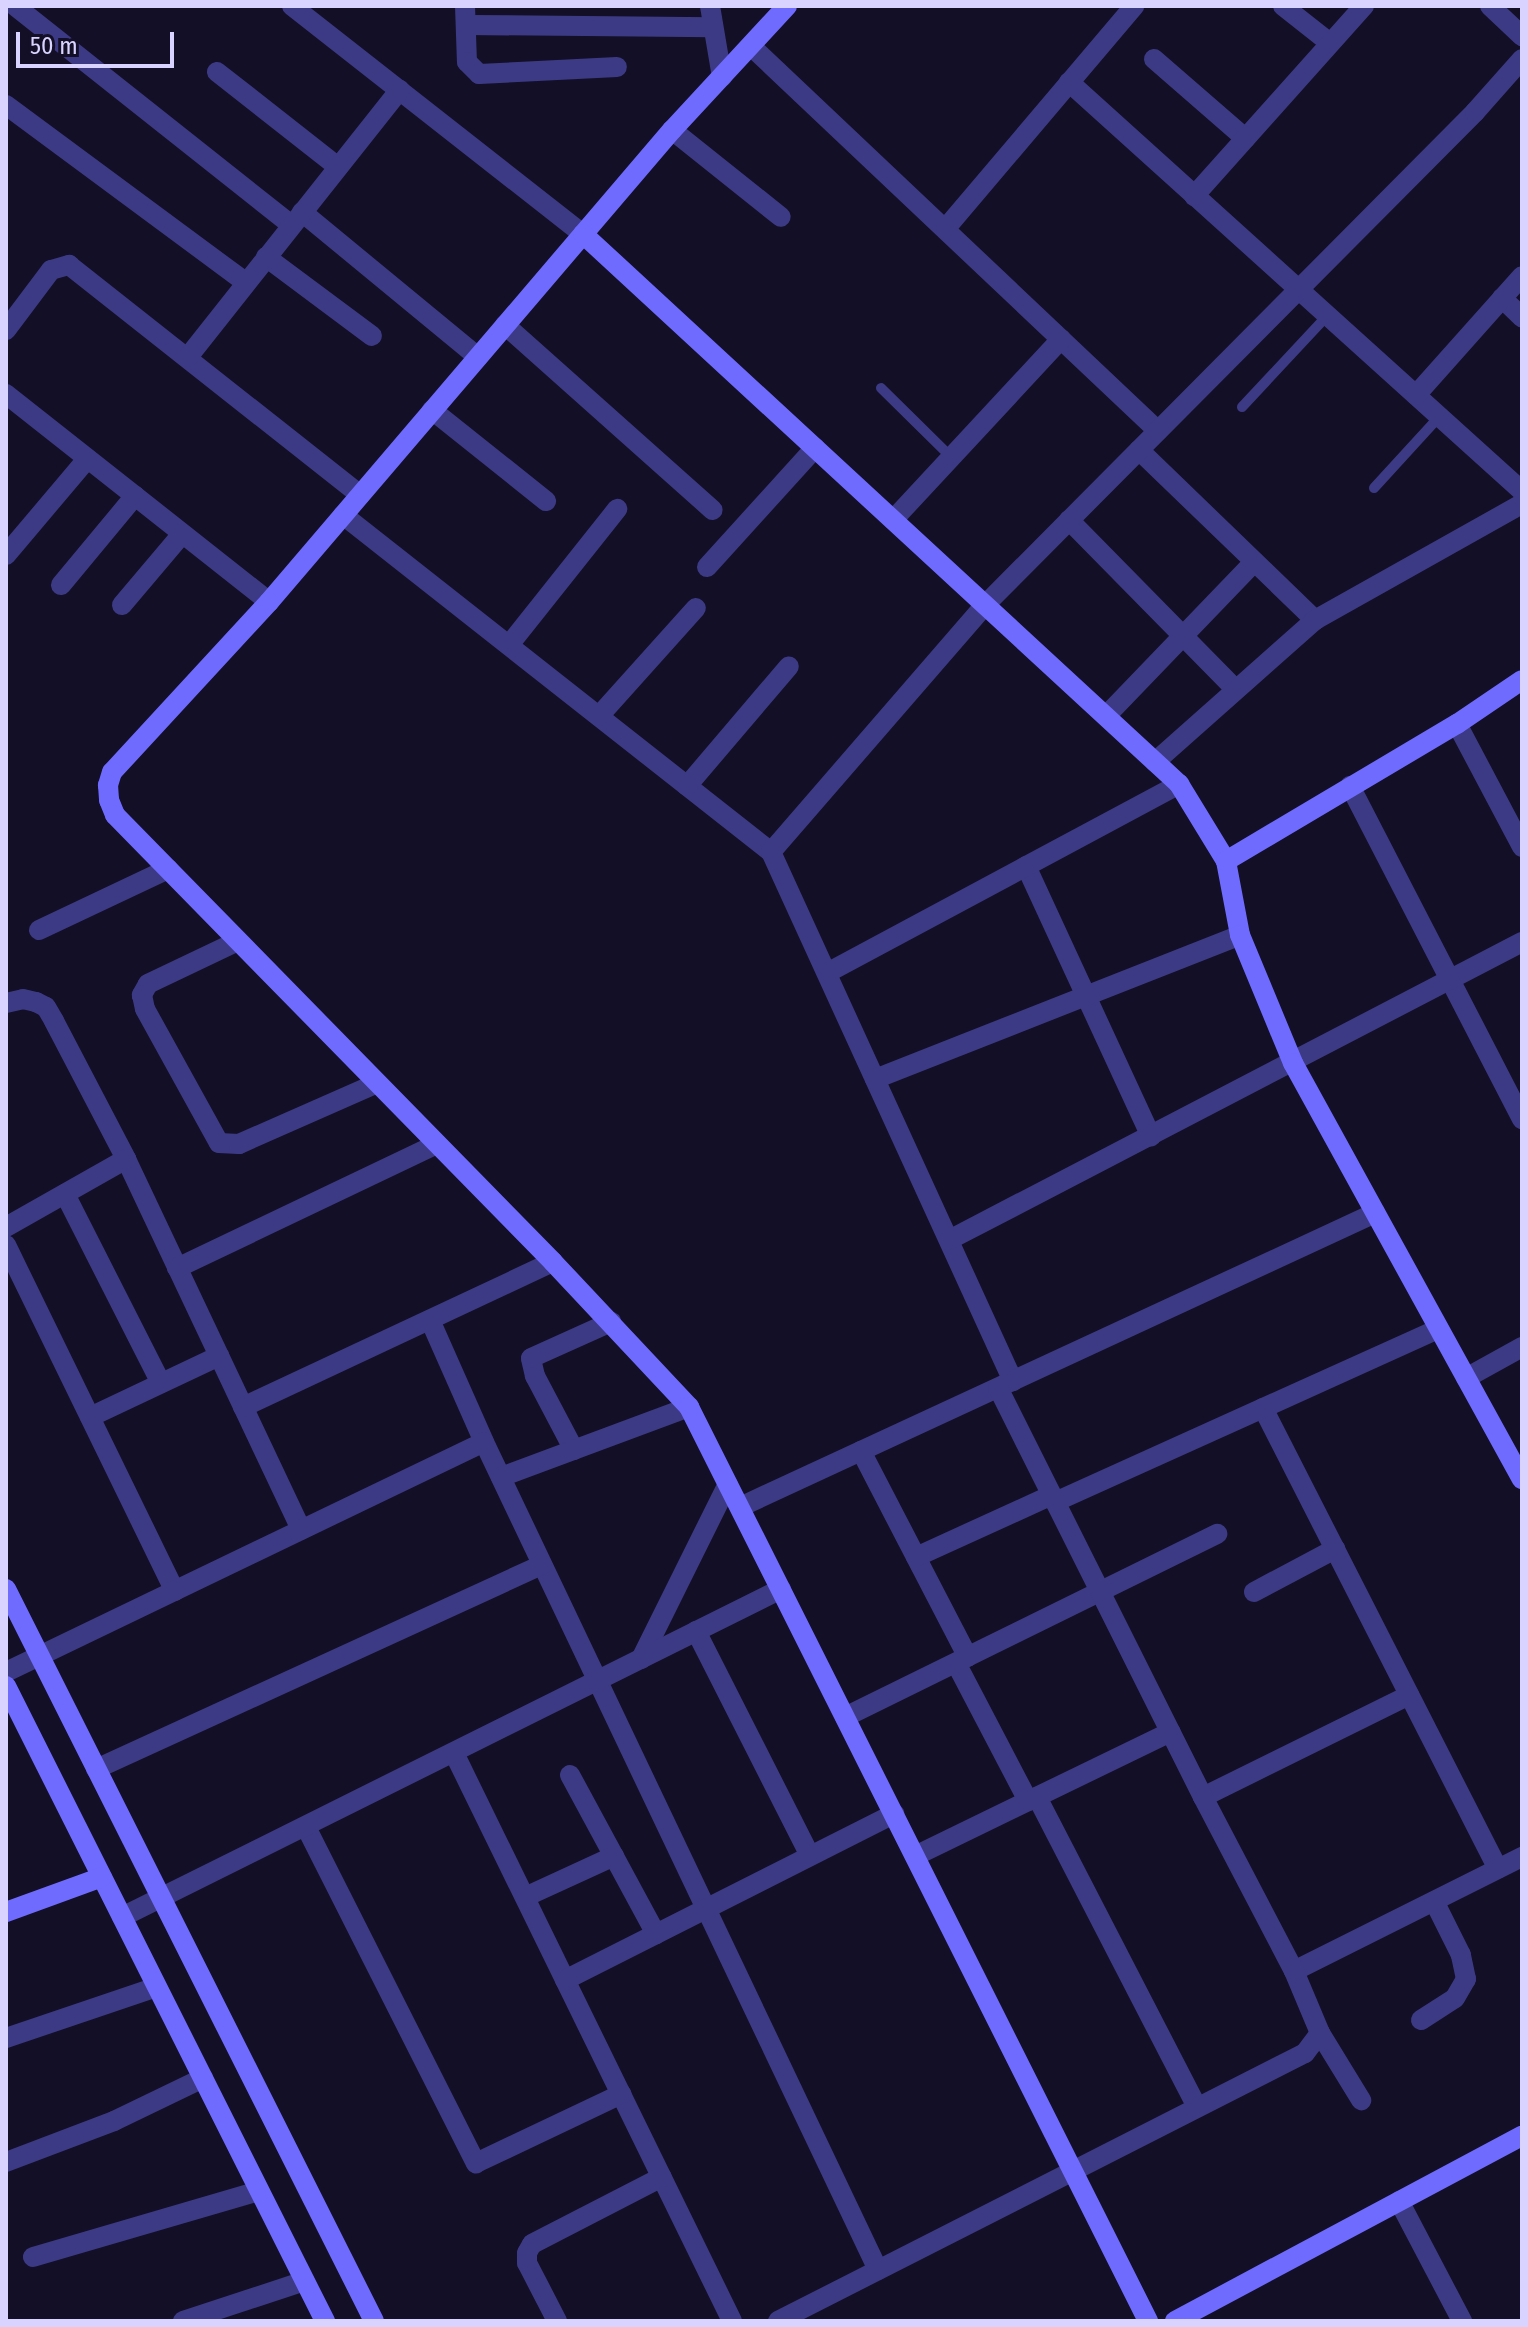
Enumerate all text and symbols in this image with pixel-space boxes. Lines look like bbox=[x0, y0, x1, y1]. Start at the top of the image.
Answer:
scale bar bbox=[20, 16, 178, 66]
text: 50 m bbox=[30, 32, 78, 60]

